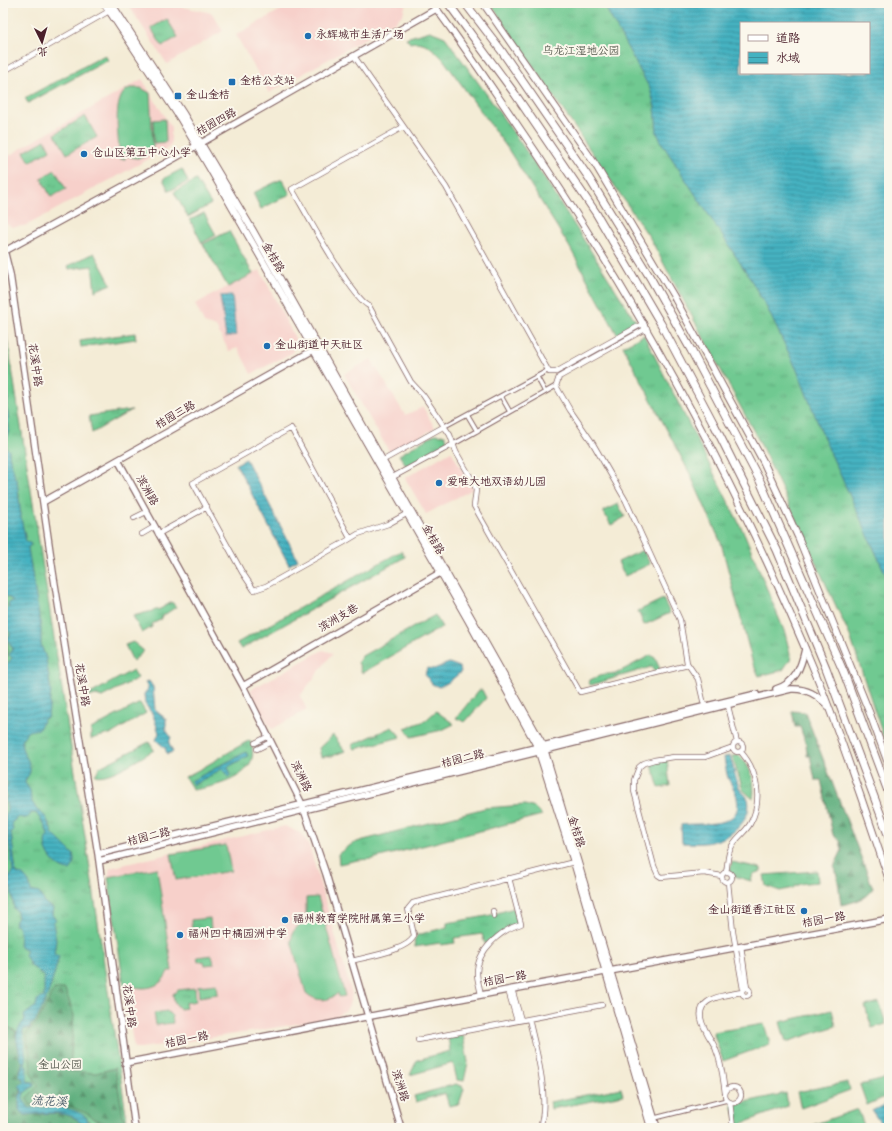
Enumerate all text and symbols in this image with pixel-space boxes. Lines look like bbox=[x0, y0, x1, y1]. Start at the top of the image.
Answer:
north arrow bbox=[22, 22, 62, 62]
legend bbox=[740, 22, 870, 74]
place label: 永辉城市生活广场 bbox=[316, 29, 404, 42]
marker: 永辉城市生活广场 bbox=[303, 31, 313, 41]
text: 道路 bbox=[776, 32, 800, 47]
text: 北 bbox=[37, 44, 49, 56]
park label: 乌龙江湿地公园 bbox=[543, 45, 620, 58]
text: 水域 bbox=[776, 52, 800, 67]
place label: 金桔公交站 bbox=[240, 75, 295, 88]
marker: 金桔公交站 bbox=[227, 77, 237, 87]
place label: 金山金桔 bbox=[186, 89, 230, 102]
marker: 金山金桔 bbox=[173, 91, 183, 101]
street label: 桔园四路 bbox=[194, 106, 239, 139]
place label: 仓山区第五中心小学 bbox=[92, 146, 191, 160]
marker: 仓山区第五中心小学 bbox=[79, 149, 89, 159]
street label: 金桔路 bbox=[259, 240, 286, 275]
place label: 金山街道中天社区 bbox=[275, 339, 363, 352]
marker: 金山街道中天社区 bbox=[262, 341, 272, 351]
street label: 花溪中路 bbox=[25, 342, 44, 388]
street label: 桔园三路 bbox=[153, 399, 198, 432]
street label: 滨洲路 bbox=[133, 473, 160, 508]
place label: 爱唯大地双语幼儿园 bbox=[447, 476, 546, 489]
marker: 爱唯大地双语幼儿园 bbox=[434, 478, 444, 488]
street label: 金桔路 bbox=[419, 522, 446, 557]
street label: 滨洲支巷 bbox=[316, 602, 361, 635]
street label: 花溪中路 bbox=[72, 662, 91, 708]
street label: 桔园二路 bbox=[440, 748, 486, 771]
street label: 滨洲路 bbox=[287, 759, 314, 794]
street label: 金桔路 bbox=[564, 814, 587, 850]
street label: 桔园二路 bbox=[126, 826, 172, 849]
place label: 金山街道香江社区 bbox=[708, 904, 796, 917]
marker: 金山街道香江社区 bbox=[799, 906, 809, 916]
street label: 桔园一路 bbox=[801, 910, 847, 931]
place label: 福州教育学院附属第三小学 bbox=[293, 912, 425, 926]
marker: 福州教育学院附属第三小学 bbox=[280, 915, 290, 925]
place label: 福州四中橘园洲中学 bbox=[188, 927, 287, 941]
marker: 福州四中橘园洲中学 bbox=[175, 930, 185, 940]
street label: 桔园一路 bbox=[482, 969, 528, 990]
street label: 花溪中路 bbox=[119, 983, 138, 1029]
street label: 桔园一路 bbox=[164, 1030, 210, 1051]
park label: 金山公园 bbox=[38, 1059, 82, 1072]
street label: 滨洲路 bbox=[388, 1068, 411, 1104]
water label: 流花溪 bbox=[31, 1094, 68, 1111]

